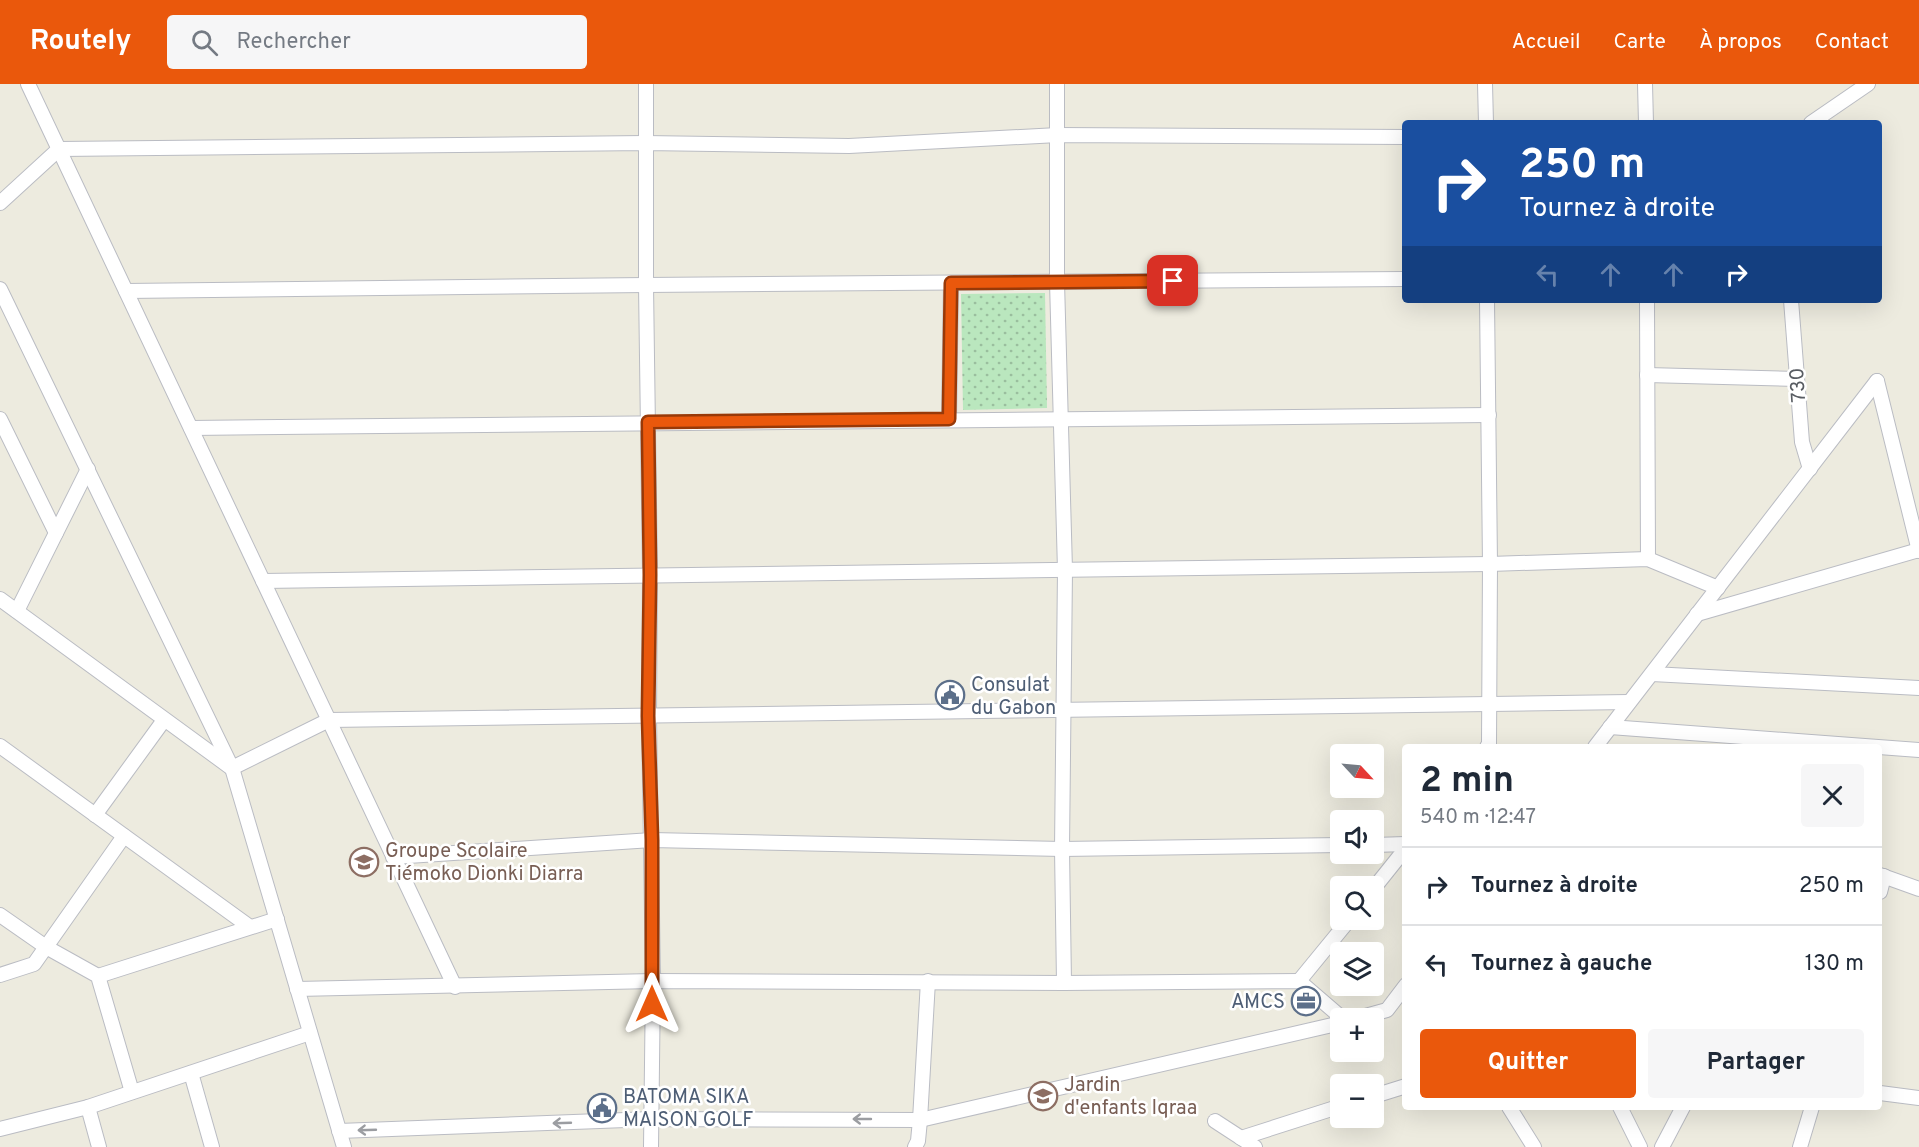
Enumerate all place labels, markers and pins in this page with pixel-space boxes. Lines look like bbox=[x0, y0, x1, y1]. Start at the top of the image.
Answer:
pin bbox=[1147, 255, 1198, 306]
place label: Consulat du Gabon bbox=[971, 673, 1056, 722]
public building icon: Consulat du Gabon bbox=[934, 679, 966, 711]
place label: Groupe Scolaire Tiémoko Dionki Diarra bbox=[385, 839, 583, 888]
school or university icon: Groupe Scolaire Tiémoko Dionki Diarra bbox=[348, 846, 380, 878]
office icon: AMCS bbox=[1290, 985, 1322, 1017]
place label: AMCS bbox=[1231, 990, 1285, 1016]
place label: Jardin d'enfants Iqraa bbox=[1064, 1073, 1197, 1122]
school or university icon: Jardin d'enfants Iqraa bbox=[1027, 1080, 1059, 1112]
place label: BATOMA SIKA MAISON GOLF bbox=[623, 1085, 754, 1134]
public building icon: BATOMA SIKA MAISON GOLF bbox=[586, 1092, 618, 1124]

